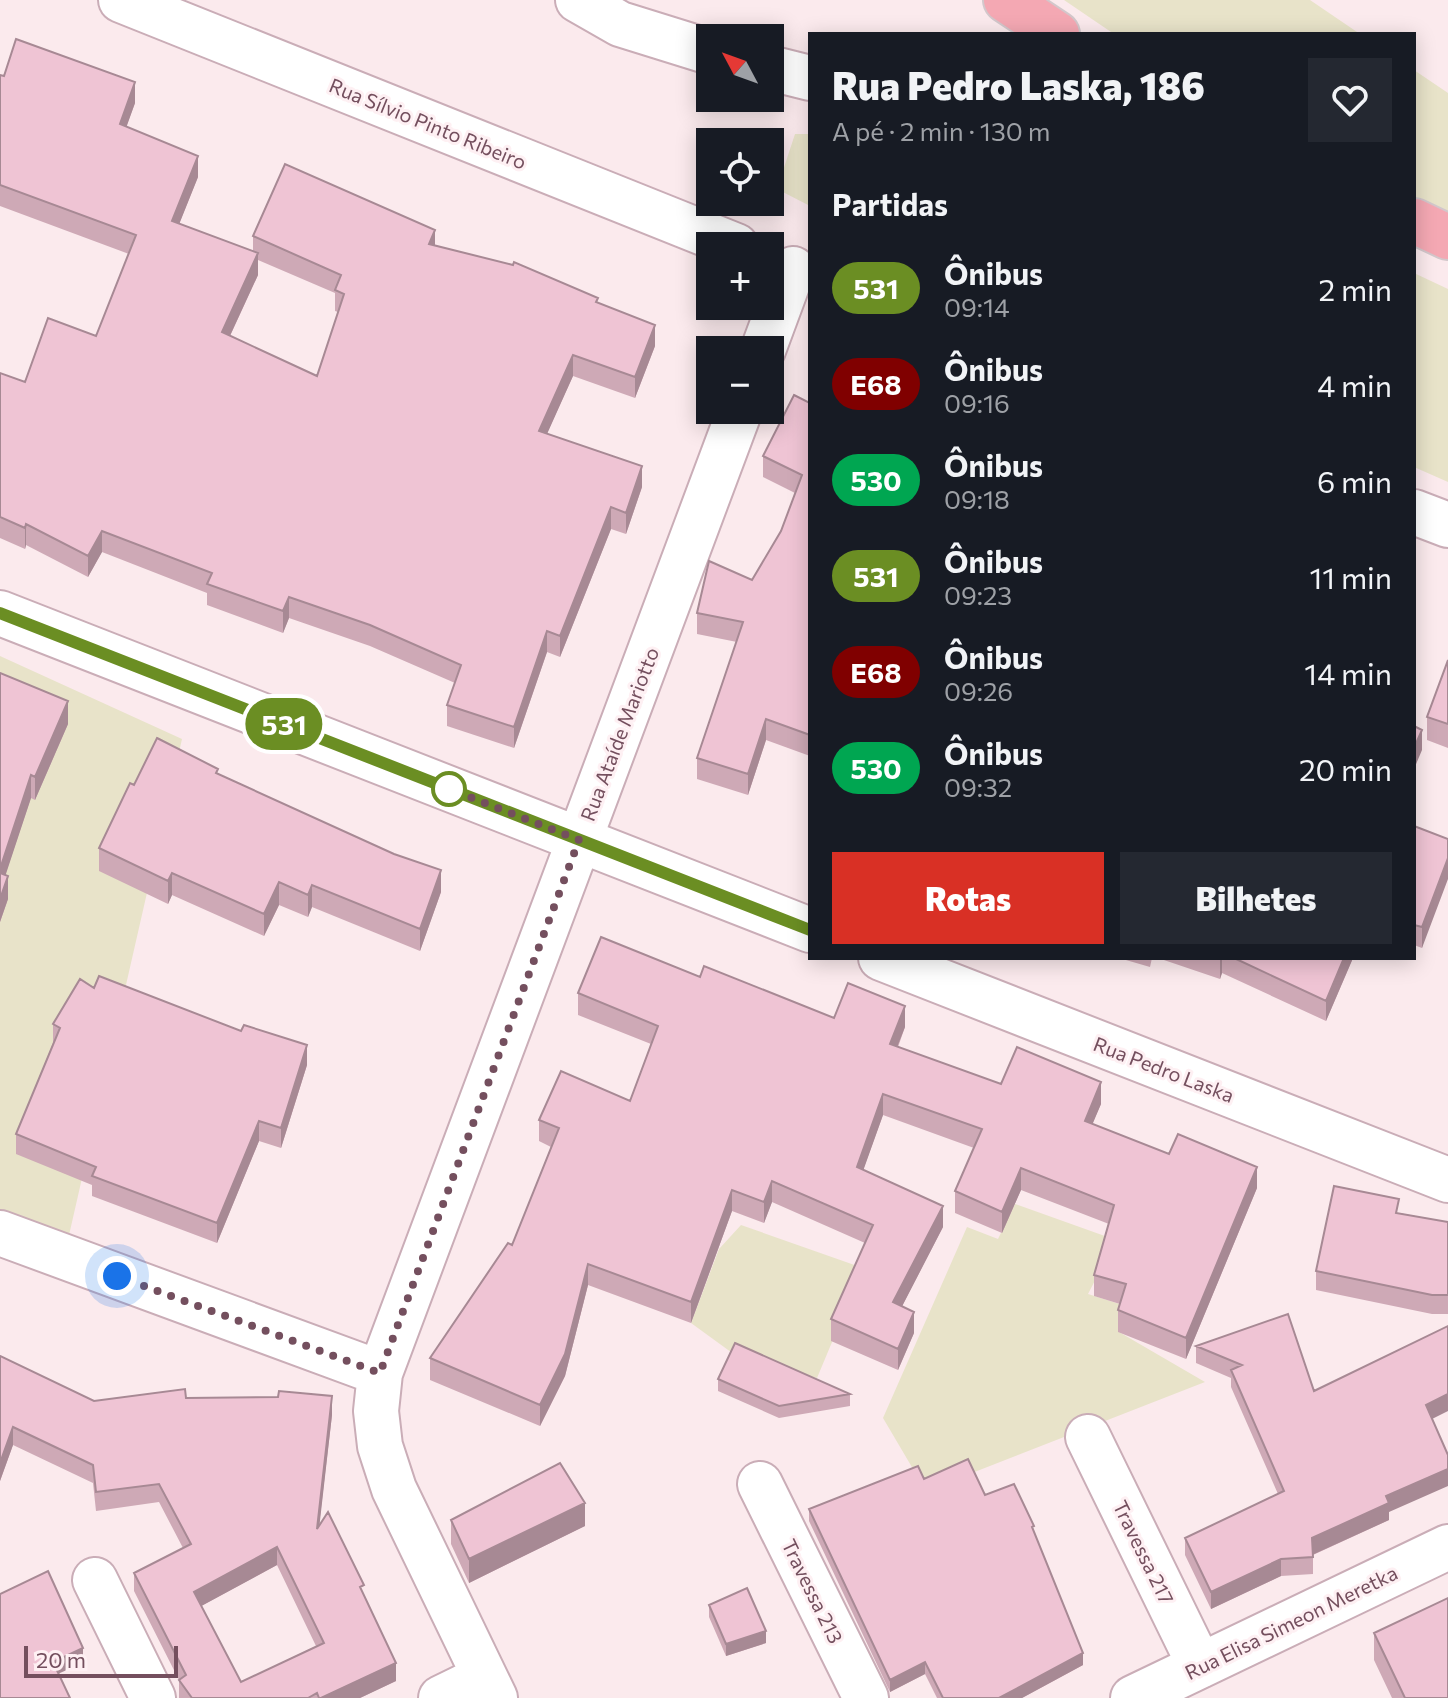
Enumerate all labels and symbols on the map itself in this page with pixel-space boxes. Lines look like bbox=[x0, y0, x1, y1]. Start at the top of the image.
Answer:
north arrow bbox=[696, 24, 784, 112]
street label: Rua Sílvio Pinto Ribeiro bbox=[326, 72, 530, 174]
street label: Rua Ataíde Mariotto bbox=[575, 644, 663, 824]
line badge: 531 bbox=[238, 698, 330, 750]
unlabelled marker bbox=[432, 772, 466, 806]
street label: Rua Pedro Laska bbox=[1090, 1031, 1238, 1107]
your location bbox=[97, 1256, 137, 1296]
street label: Travessa 217 bbox=[1109, 1496, 1179, 1608]
street label: Travessa 213 bbox=[777, 1535, 849, 1647]
street label: Rua Elisa Simeon Meretka bbox=[1181, 1560, 1401, 1684]
scale bar bbox=[24, 1642, 178, 1678]

